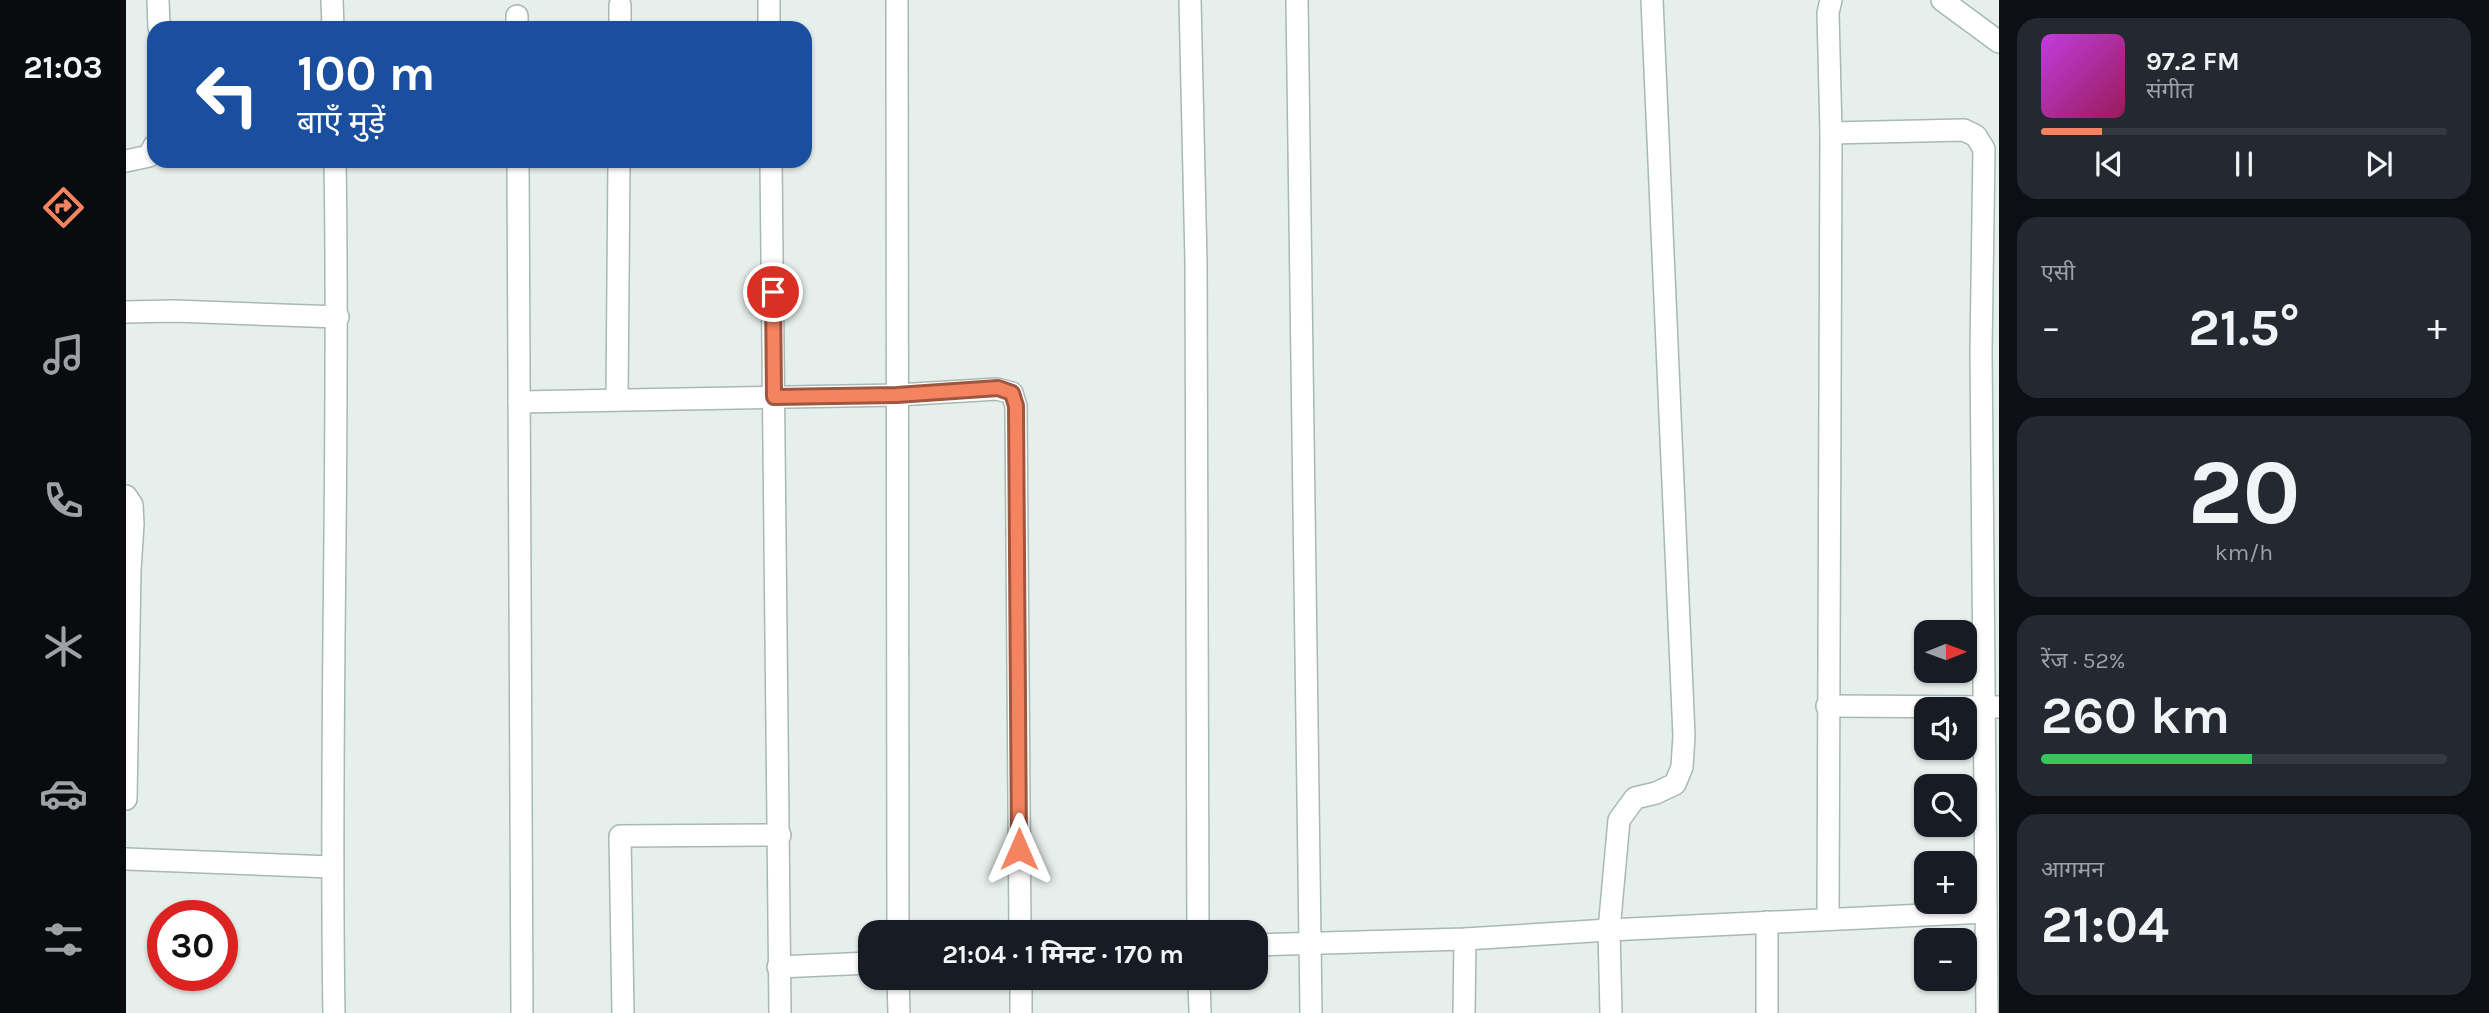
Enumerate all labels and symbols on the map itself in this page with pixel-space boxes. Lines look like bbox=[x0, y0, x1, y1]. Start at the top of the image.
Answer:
pin bbox=[743, 262, 803, 322]
north arrow bbox=[1914, 620, 1978, 682]
position arrow bbox=[982, 812, 1056, 886]
speed limit sign: 30 bbox=[147, 900, 238, 991]

